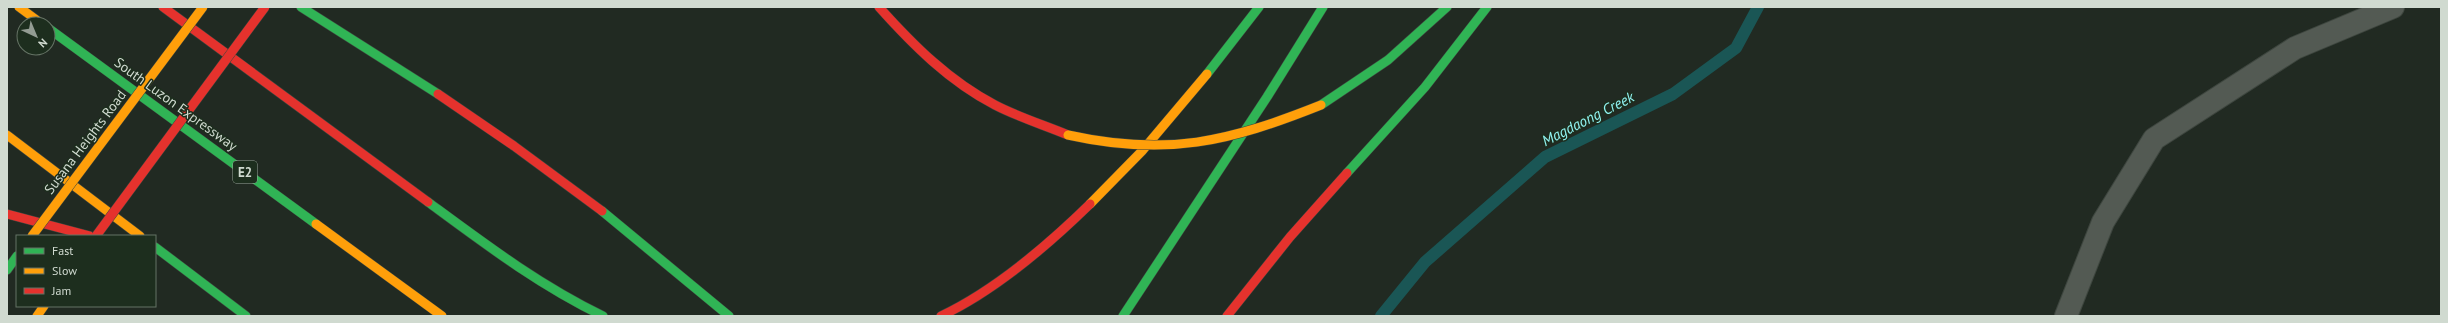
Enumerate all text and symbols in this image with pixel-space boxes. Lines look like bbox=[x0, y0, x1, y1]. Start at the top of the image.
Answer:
north arrow bbox=[16, 16, 56, 56]
text: N bbox=[35, 36, 50, 51]
street label: South Luzon Expressway bbox=[111, 53, 241, 155]
street label: Susana Heights Road bbox=[40, 86, 130, 198]
water label: Magdaong Creek bbox=[1538, 87, 1638, 150]
road number: E2 bbox=[233, 161, 257, 183]
legend bbox=[16, 235, 156, 307]
text: Fast bbox=[52, 243, 73, 258]
text: Slow bbox=[52, 263, 77, 278]
text: Jam bbox=[51, 283, 71, 298]

